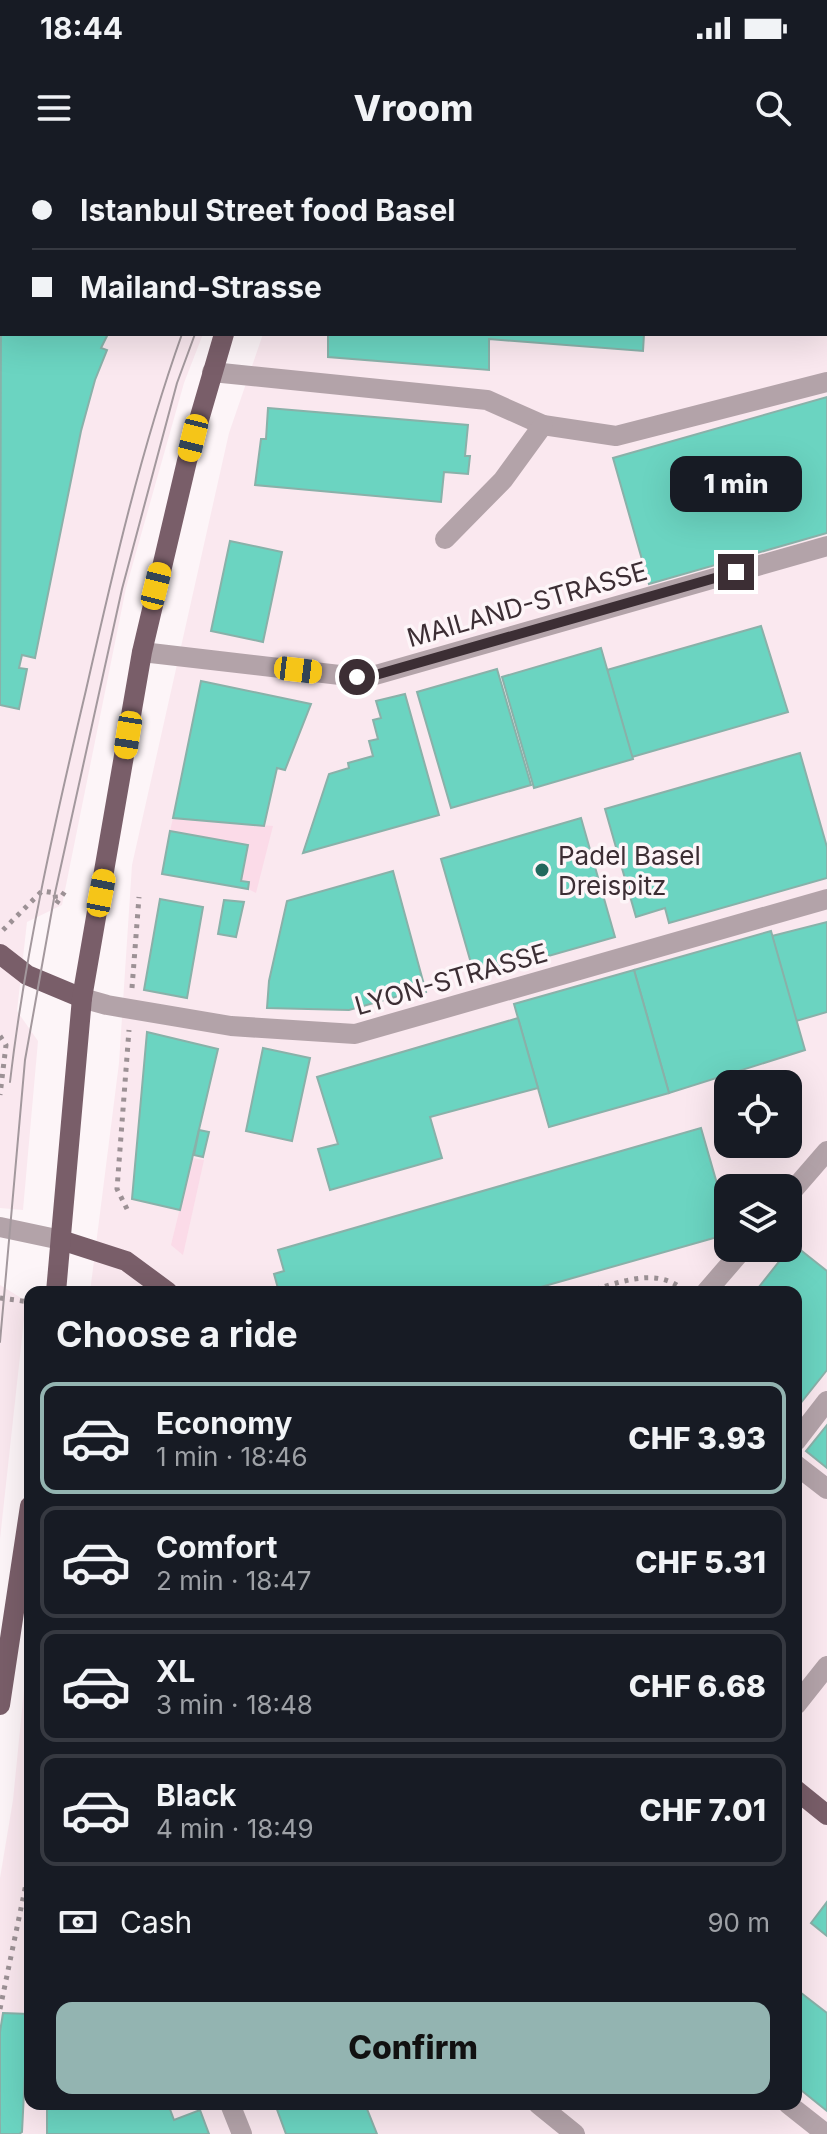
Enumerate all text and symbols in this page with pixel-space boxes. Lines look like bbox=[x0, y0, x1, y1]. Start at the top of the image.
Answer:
text: 18:44 bbox=[40, 10, 123, 46]
icon: menu bbox=[32, 86, 76, 130]
text: Vroom bbox=[354, 86, 473, 130]
icon: search bbox=[751, 86, 795, 130]
text: Istanbul Street food Basel bbox=[80, 192, 455, 228]
text: Mailand-Strasse bbox=[80, 269, 322, 305]
car bbox=[176, 412, 210, 464]
callout: 1 min bbox=[670, 456, 802, 512]
text: 1 min bbox=[703, 468, 769, 499]
route end bbox=[718, 554, 754, 590]
street label: MAILAND-STRASSE bbox=[403, 555, 651, 653]
car bbox=[139, 560, 173, 612]
car bbox=[273, 655, 323, 685]
route start bbox=[339, 659, 375, 695]
car bbox=[112, 709, 144, 761]
place label: Padel Basel Dreispitz bbox=[558, 840, 701, 901]
marker: Padel Basel Dreispitz bbox=[533, 861, 551, 879]
car bbox=[85, 867, 117, 919]
street label: LYON-STRASSE bbox=[351, 937, 551, 1021]
map controls bbox=[714, 1070, 802, 1262]
button: locate bbox=[714, 1070, 802, 1158]
button: layers bbox=[714, 1174, 802, 1262]
text: Choose a ride bbox=[56, 1312, 298, 1356]
icon: car bbox=[60, 1402, 132, 1474]
text: Economy bbox=[156, 1405, 292, 1441]
text: CHF 3.93 bbox=[628, 1420, 766, 1456]
text: 1 min · 18:46 bbox=[156, 1441, 308, 1472]
icon: car bbox=[60, 1526, 132, 1598]
text: Comfort bbox=[156, 1529, 277, 1565]
text: CHF 5.31 bbox=[635, 1544, 766, 1580]
text: 2 min · 18:47 bbox=[156, 1565, 311, 1596]
icon: car bbox=[60, 1650, 132, 1722]
text: XL bbox=[156, 1653, 195, 1689]
text: CHF 6.68 bbox=[629, 1668, 766, 1704]
text: 3 min · 18:48 bbox=[156, 1689, 313, 1720]
icon: car bbox=[60, 1774, 132, 1846]
text: Black bbox=[156, 1777, 236, 1813]
text: CHF 7.01 bbox=[640, 1792, 766, 1828]
text: 4 min · 18:49 bbox=[156, 1813, 314, 1844]
icon: cash bbox=[56, 1900, 100, 1944]
text: Cash bbox=[120, 1904, 192, 1940]
text: 90 m bbox=[707, 1907, 770, 1938]
button: Confirm bbox=[56, 2002, 770, 2094]

